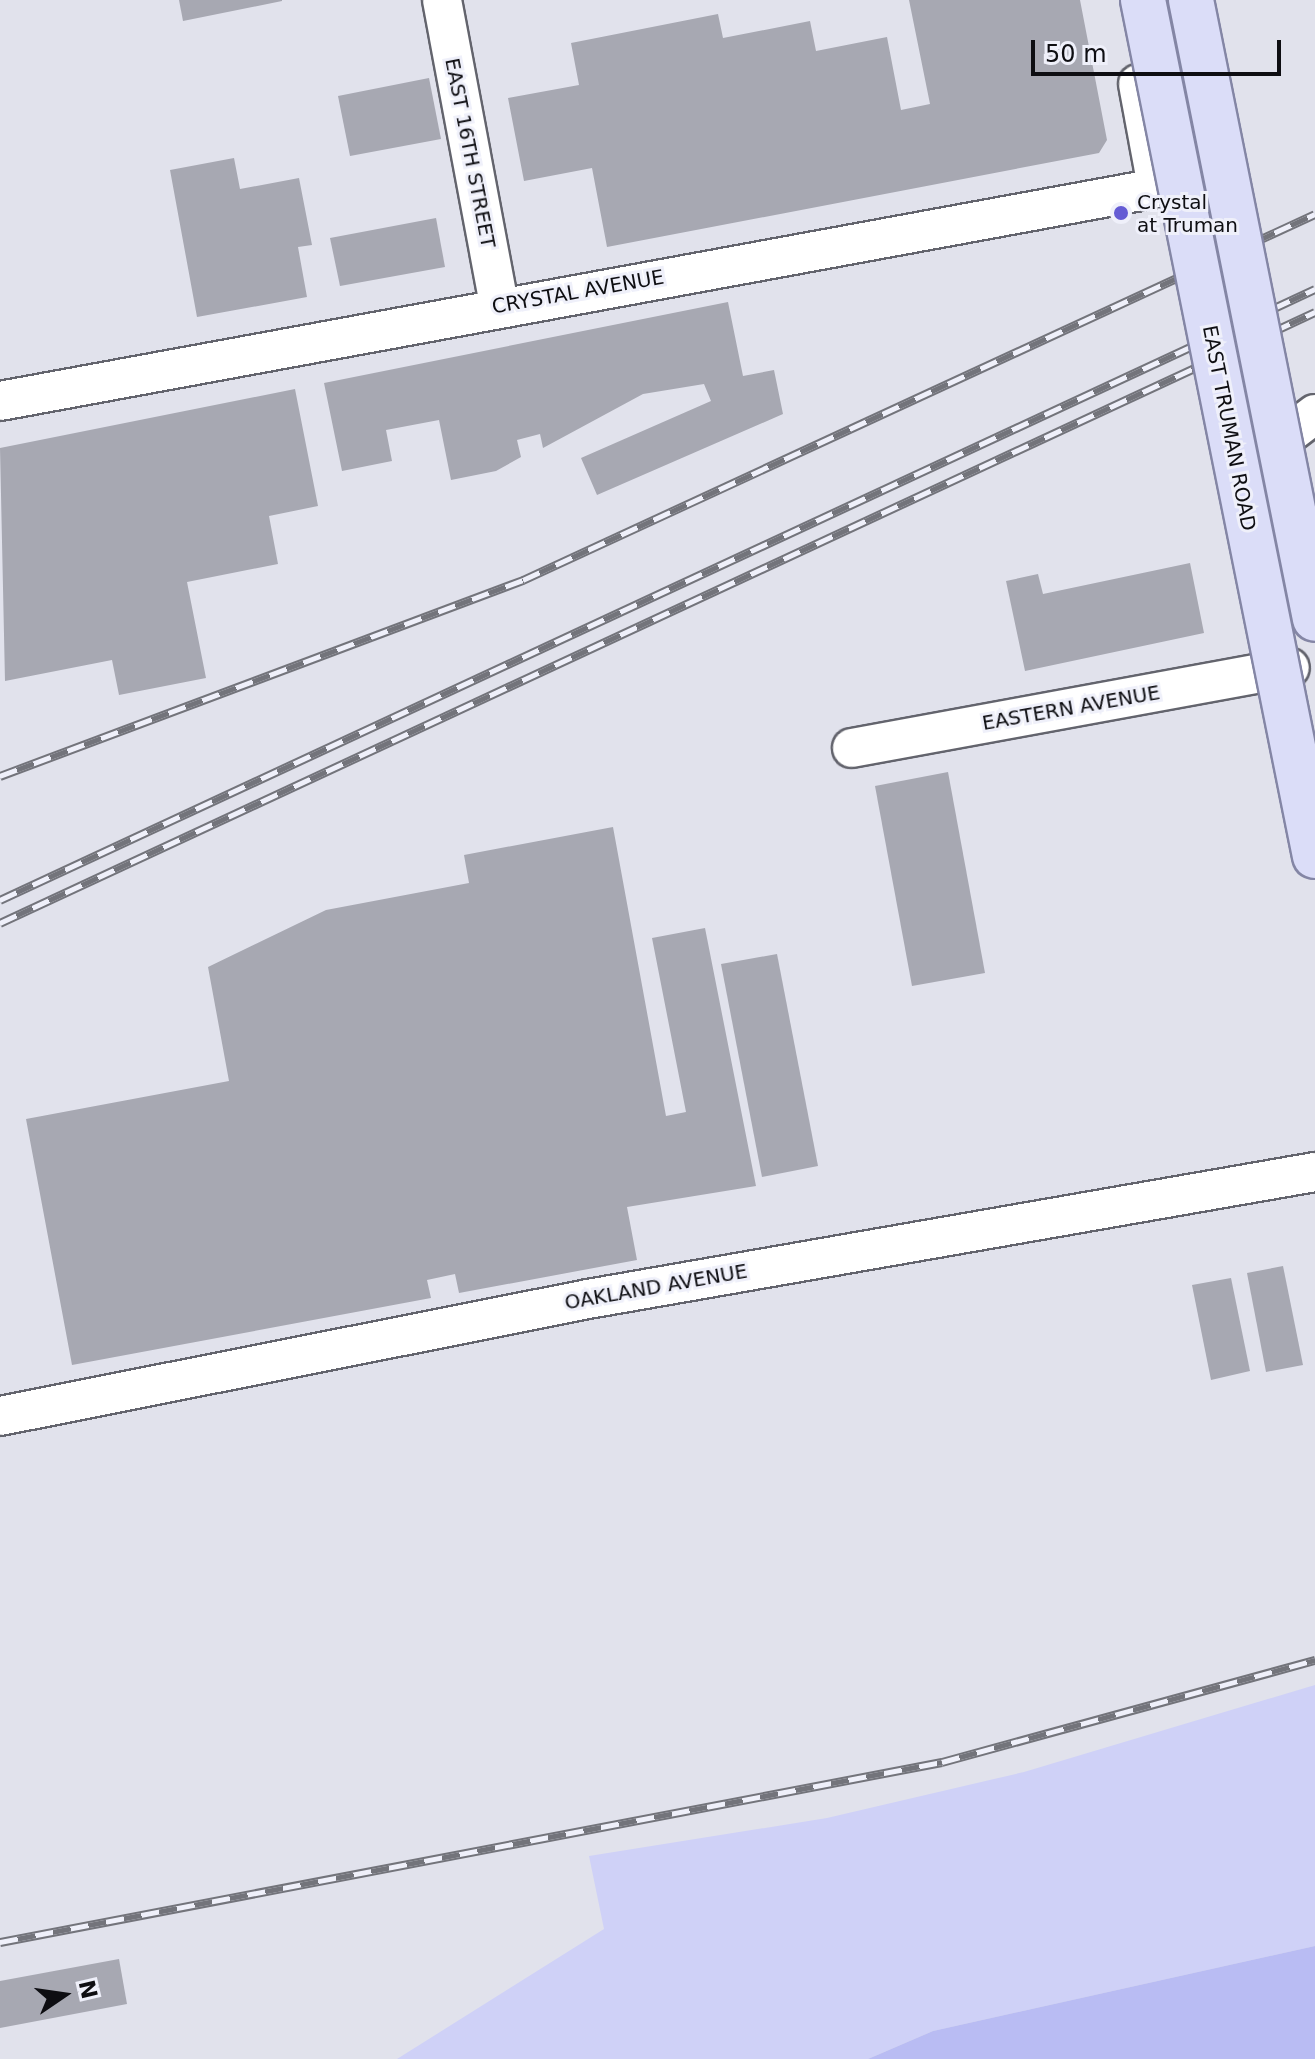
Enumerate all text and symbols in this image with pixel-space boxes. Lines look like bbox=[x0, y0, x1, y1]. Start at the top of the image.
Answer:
scale bar bbox=[1035, 24, 1285, 74]
text: 50 m bbox=[1045, 40, 1107, 68]
street label: EAST 16TH STREET bbox=[440, 56, 500, 250]
place label: Crystal at Truman bbox=[1137, 190, 1238, 237]
marker: Crystal at Truman bbox=[1112, 204, 1130, 222]
street label: CRYSTAL AVENUE bbox=[490, 265, 666, 319]
street label: EAST TRUMAN ROAD bbox=[1197, 323, 1261, 533]
street label: EASTERN AVENUE bbox=[980, 681, 1162, 735]
street label: OAKLAND AVENUE bbox=[563, 1259, 749, 1315]
north arrow bbox=[24, 1955, 104, 2035]
text: N bbox=[74, 1978, 102, 2001]

